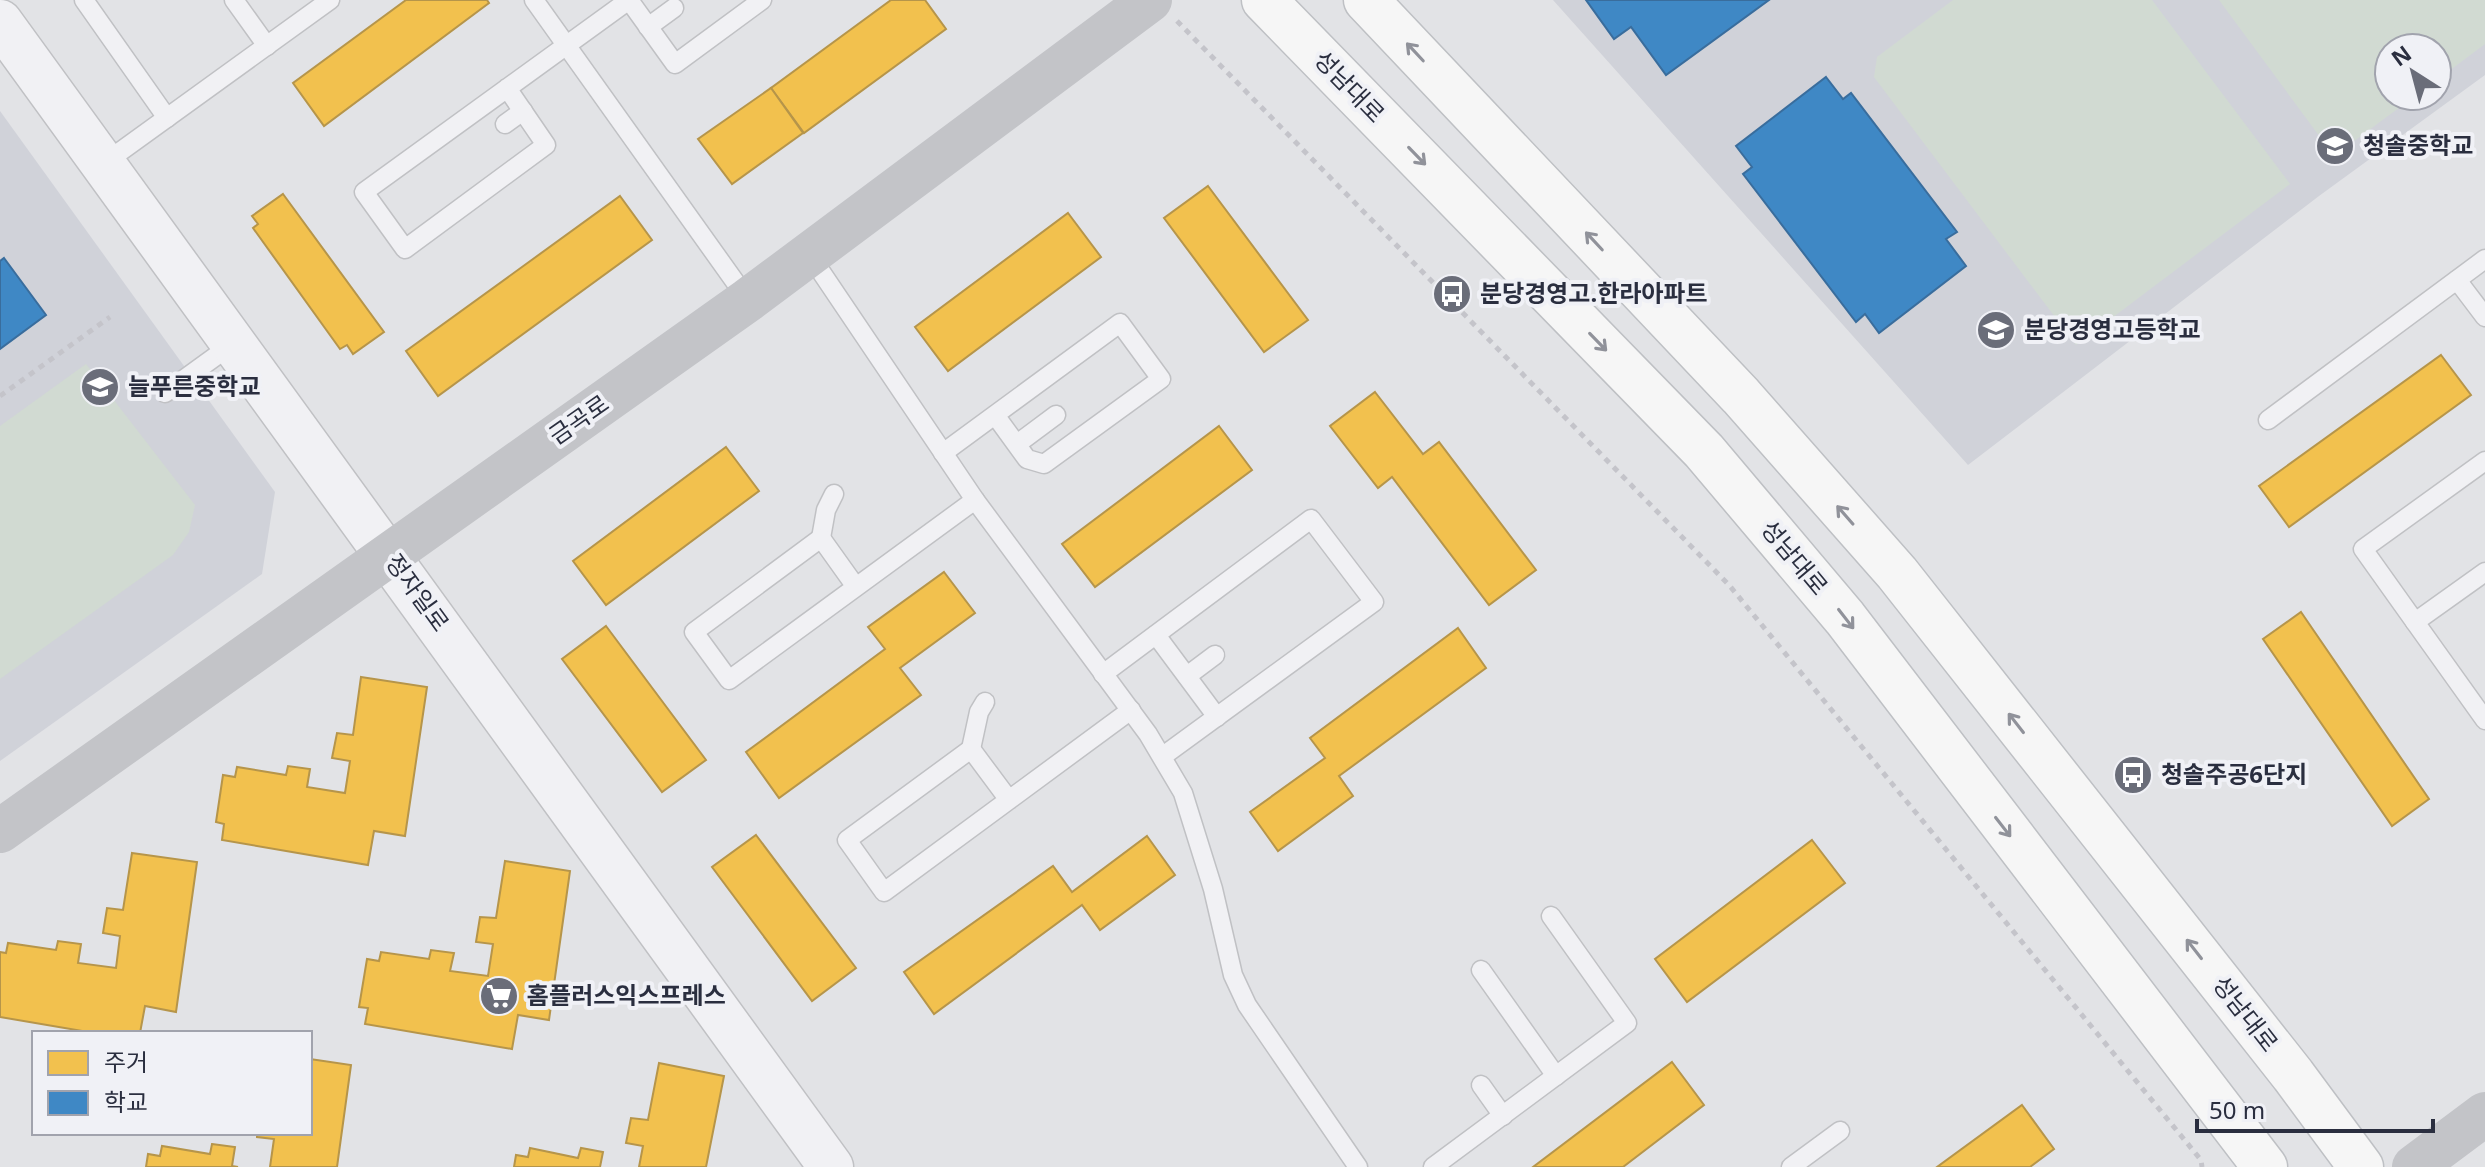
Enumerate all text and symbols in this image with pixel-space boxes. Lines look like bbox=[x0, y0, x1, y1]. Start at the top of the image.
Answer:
north arrow bbox=[2373, 32, 2453, 112]
text: N bbox=[2385, 38, 2417, 72]
street label: 성남대로 bbox=[1308, 43, 1393, 129]
one-way arrow bbox=[1406, 43, 1425, 62]
school or university icon: 청솔중학교 bbox=[2314, 125, 2356, 167]
place label: 청솔중학교 bbox=[2363, 128, 2473, 161]
one-way arrow bbox=[1407, 146, 1426, 166]
one-way arrow bbox=[1585, 231, 1603, 251]
bus stop icon: 분당경영고.한라아파트 bbox=[1431, 273, 1473, 315]
place label: 분당경영고.한라아파트 bbox=[1480, 276, 1708, 309]
school or university icon: 분당경영고등학교 bbox=[1975, 309, 2017, 351]
place label: 분당경영고등학교 bbox=[2024, 312, 2201, 345]
one-way arrow bbox=[1588, 332, 1607, 351]
school or university icon: 늘푸른중학교 bbox=[79, 366, 121, 408]
place label: 늘푸른중학교 bbox=[128, 369, 260, 402]
street label: 금곡로 bbox=[542, 386, 615, 451]
one-way arrow bbox=[1837, 505, 1855, 525]
street label: 성남대로 bbox=[1754, 513, 1836, 601]
street label: 정자일로 bbox=[379, 547, 458, 638]
one-way arrow bbox=[1837, 608, 1855, 629]
one-way arrow bbox=[2007, 713, 2024, 734]
bus stop icon: 청솔주공6단지 bbox=[2112, 754, 2154, 796]
place label: 청솔주공6단지 bbox=[2161, 757, 2307, 790]
one-way arrow bbox=[1994, 815, 2011, 837]
one-way arrow bbox=[2186, 939, 2203, 960]
street label: 성남대로 bbox=[2206, 968, 2286, 1058]
supermarket icon: 홈플러스익스프레스 bbox=[478, 975, 520, 1017]
place label: 홈플러스익스프레스 bbox=[527, 978, 726, 1011]
legend bbox=[32, 1031, 312, 1135]
text: 주거 bbox=[104, 1045, 148, 1078]
scale bar bbox=[2197, 1083, 2433, 1133]
text: 학교 bbox=[104, 1085, 148, 1118]
text: 50 m bbox=[2209, 1093, 2265, 1126]

